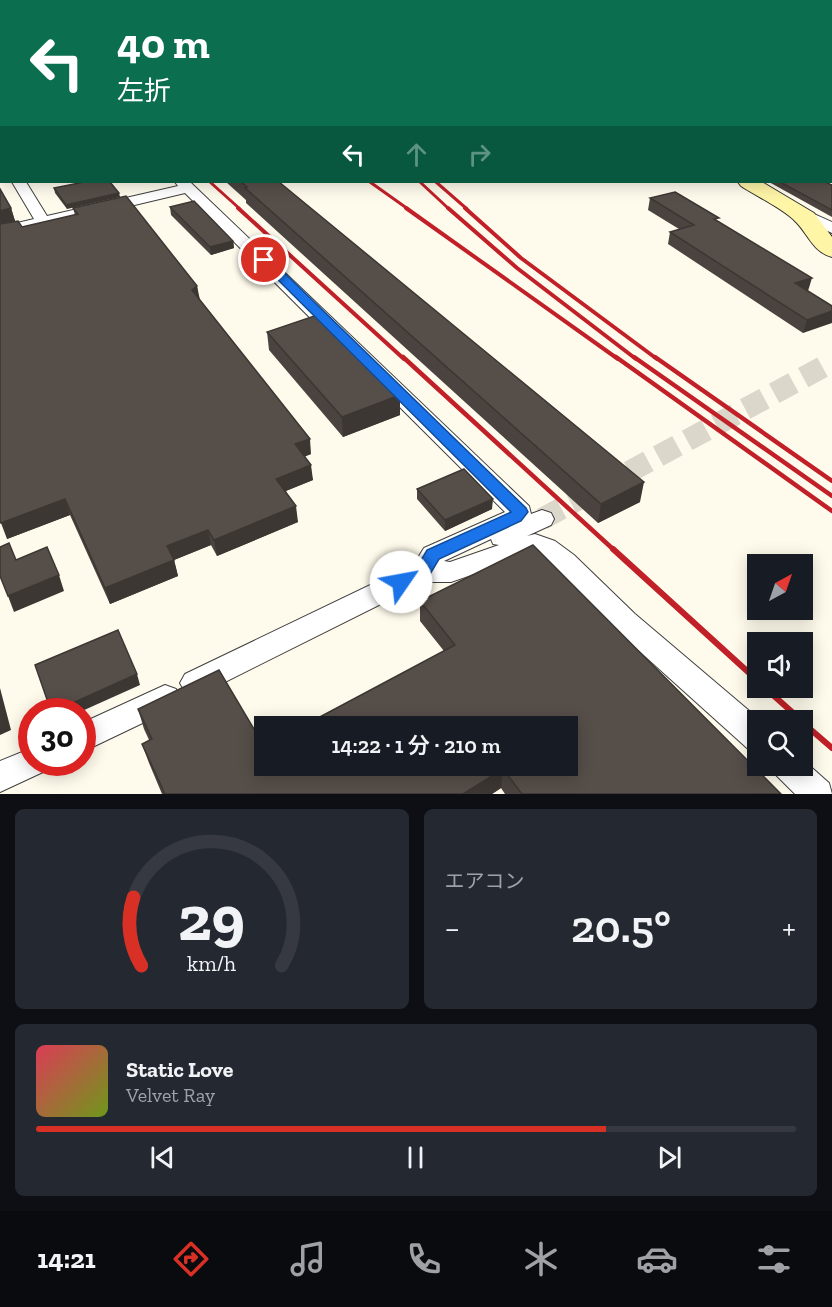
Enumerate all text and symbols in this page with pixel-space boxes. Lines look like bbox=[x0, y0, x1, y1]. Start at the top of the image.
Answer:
text: 40 m bbox=[117, 18, 210, 69]
icon: left bbox=[18, 24, 96, 102]
text: 左折 bbox=[117, 75, 171, 107]
icon: left bbox=[337, 138, 370, 171]
icon: ahead bbox=[400, 138, 433, 171]
icon: right bbox=[463, 138, 496, 171]
pin bbox=[238, 234, 289, 285]
icon: arrive bbox=[247, 243, 280, 276]
position arrow bbox=[369, 550, 433, 614]
north arrow bbox=[747, 554, 813, 620]
map controls bbox=[747, 554, 813, 776]
button: sound bbox=[747, 632, 813, 698]
speed limit sign: 30 bbox=[18, 698, 96, 776]
button: search bbox=[747, 710, 813, 776]
text: 14:22 · 1 分 · 210 m bbox=[331, 732, 501, 759]
text: エアコン bbox=[445, 869, 525, 893]
text: 29 bbox=[178, 881, 245, 956]
text: 20.5° bbox=[571, 900, 671, 954]
text: − bbox=[445, 908, 460, 947]
text: + bbox=[782, 908, 796, 947]
text: km/h bbox=[187, 951, 236, 976]
text: Static Love bbox=[126, 1056, 233, 1083]
text: Velvet Ray bbox=[126, 1083, 215, 1107]
icon: previous bbox=[146, 1141, 179, 1174]
icon: pause bbox=[399, 1141, 432, 1174]
icon: next bbox=[653, 1141, 686, 1174]
icon: directions bbox=[170, 1238, 212, 1280]
icon: music bbox=[287, 1238, 329, 1280]
icon: phone bbox=[403, 1238, 445, 1280]
icon: climate bbox=[520, 1238, 562, 1280]
icon: car bbox=[636, 1238, 678, 1280]
icon: filters bbox=[753, 1238, 795, 1280]
text: 14:21 bbox=[37, 1243, 96, 1275]

